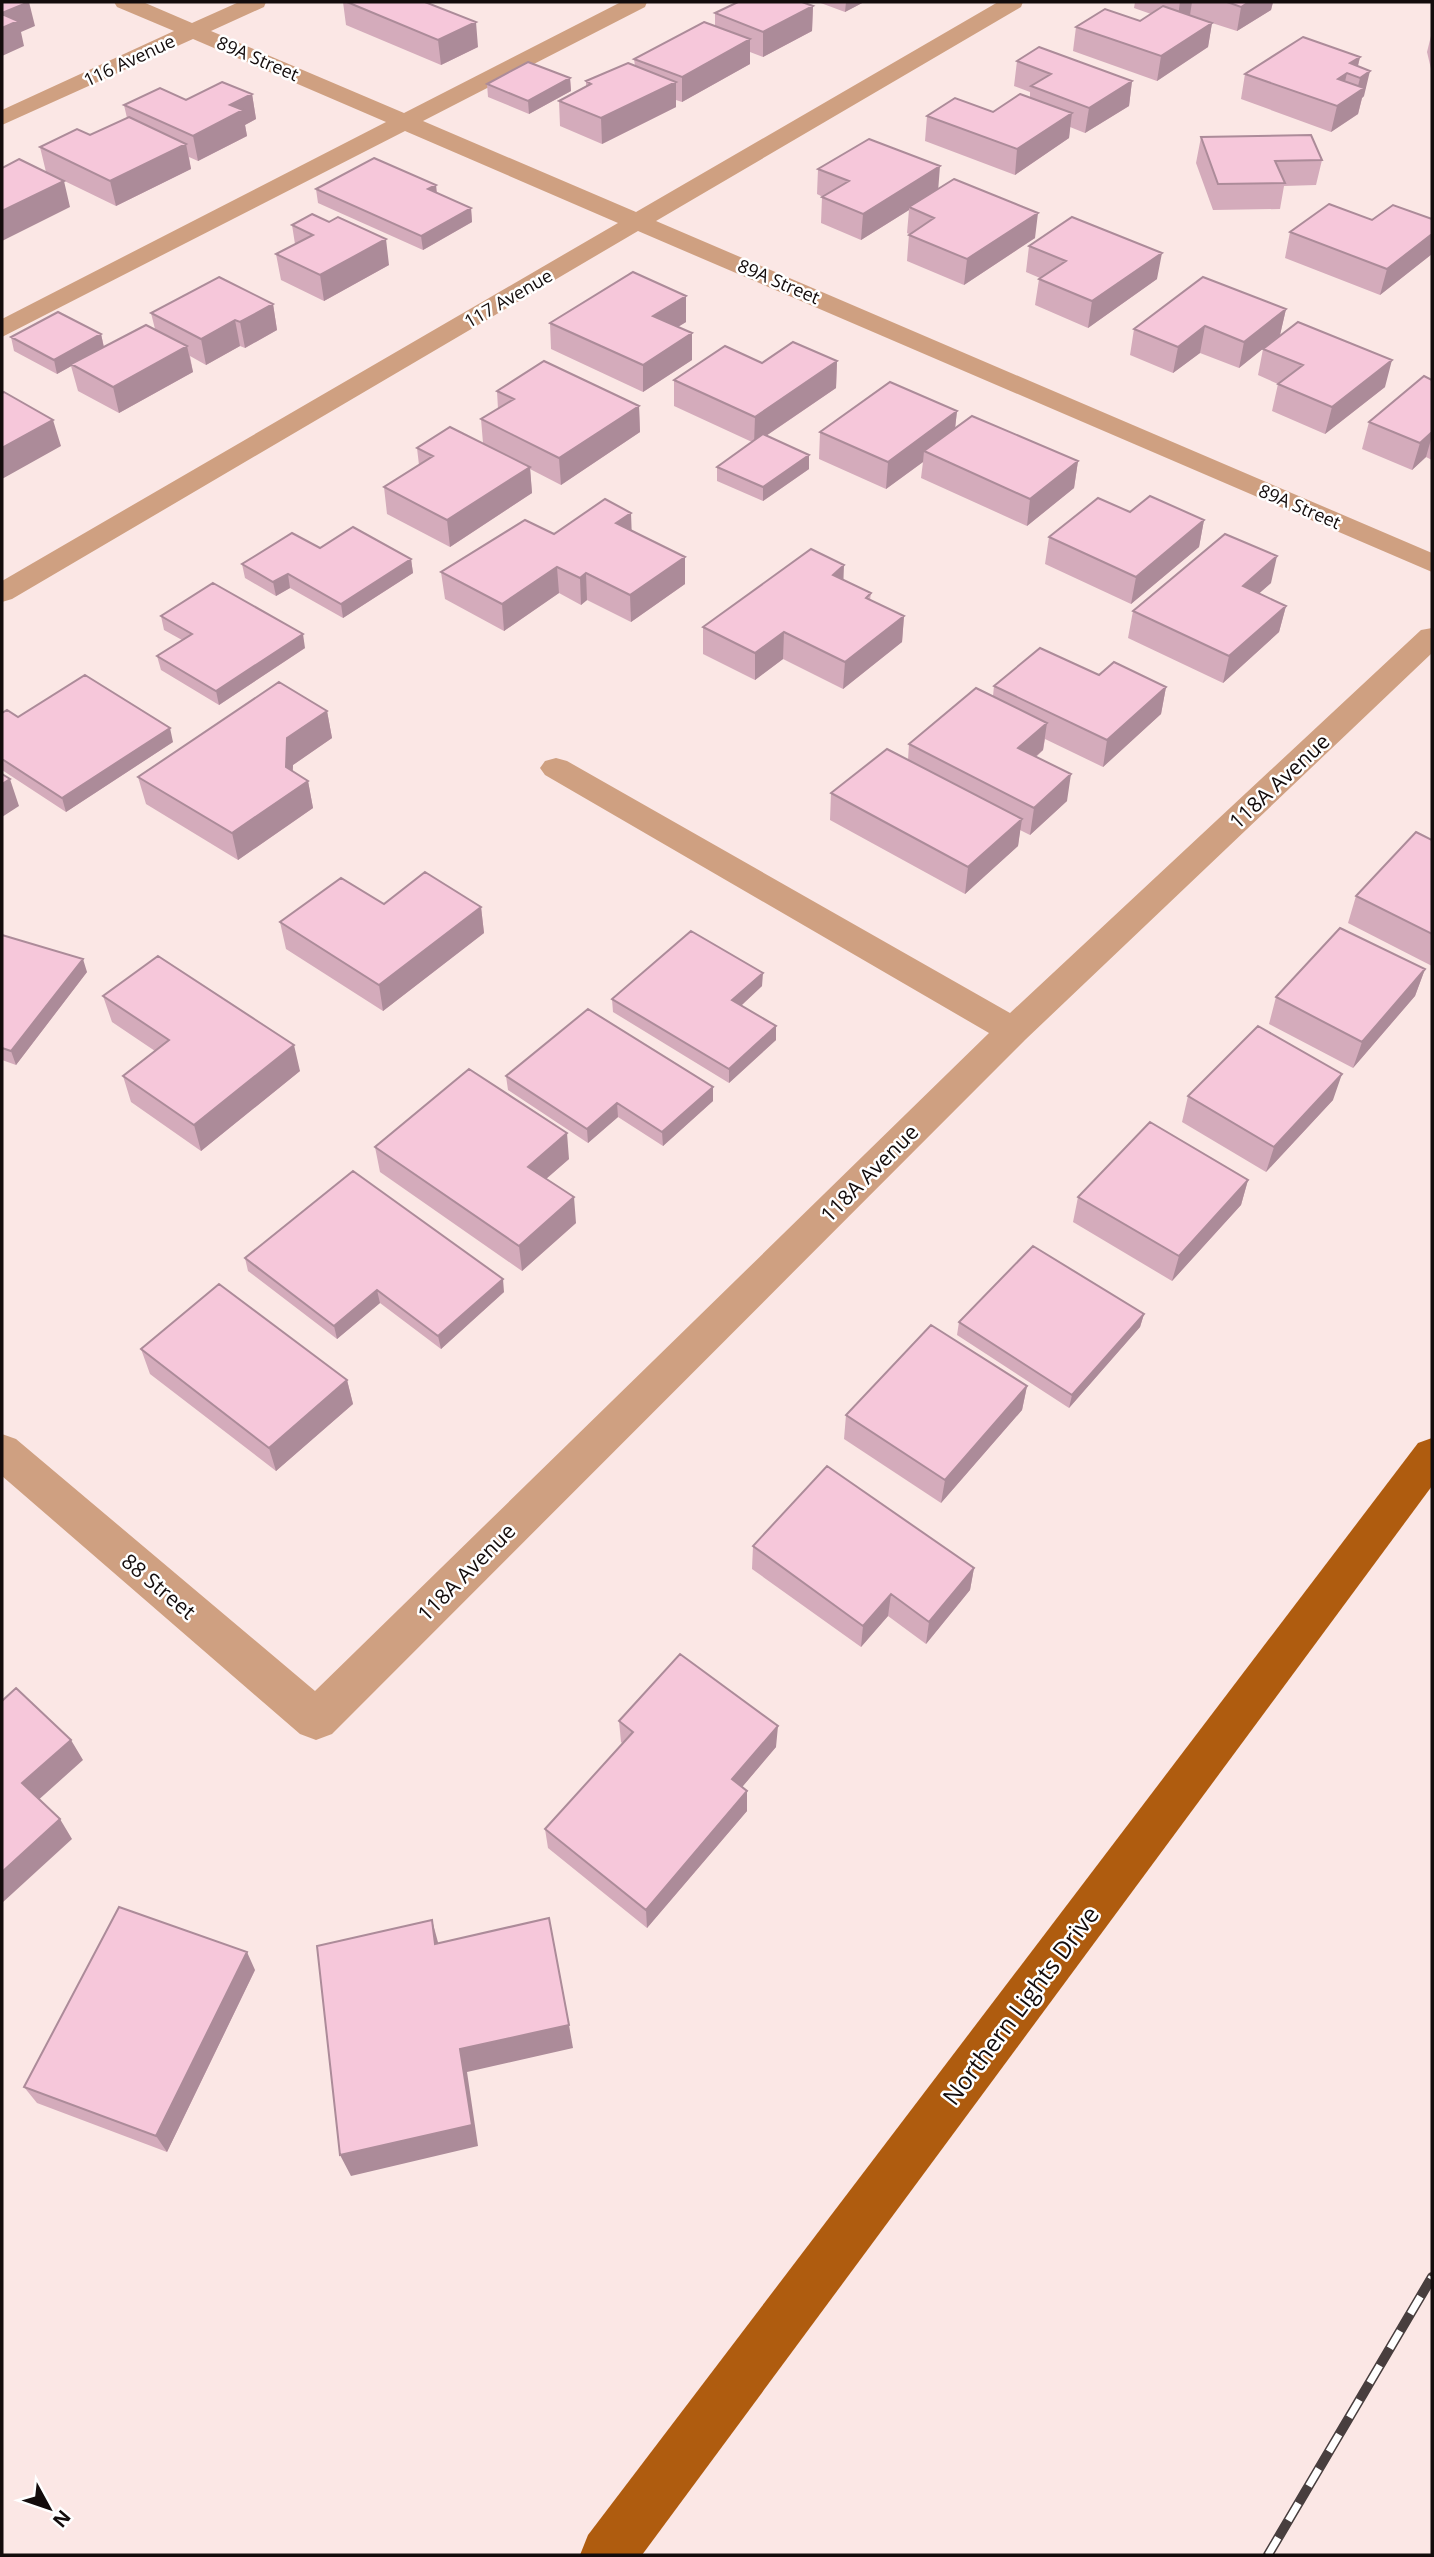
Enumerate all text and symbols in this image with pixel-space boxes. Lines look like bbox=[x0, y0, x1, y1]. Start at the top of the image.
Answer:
street label: 116 Avenue bbox=[79, 28, 179, 92]
street label: 89A Street bbox=[213, 30, 303, 86]
street label: 89A Street bbox=[734, 253, 824, 309]
street label: 117 Avenue bbox=[459, 263, 557, 333]
street label: 89A Street bbox=[1255, 478, 1345, 534]
street label: 118A Avenue bbox=[1223, 727, 1335, 835]
street label: 118A Avenue bbox=[814, 1118, 924, 1228]
street label: 118A Avenue bbox=[411, 1517, 521, 1627]
street label: 88 Street bbox=[116, 1547, 202, 1625]
street label: Northern Lights Drive bbox=[934, 1899, 1106, 2111]
north arrow bbox=[14, 2473, 84, 2543]
text: N bbox=[47, 2505, 77, 2533]

